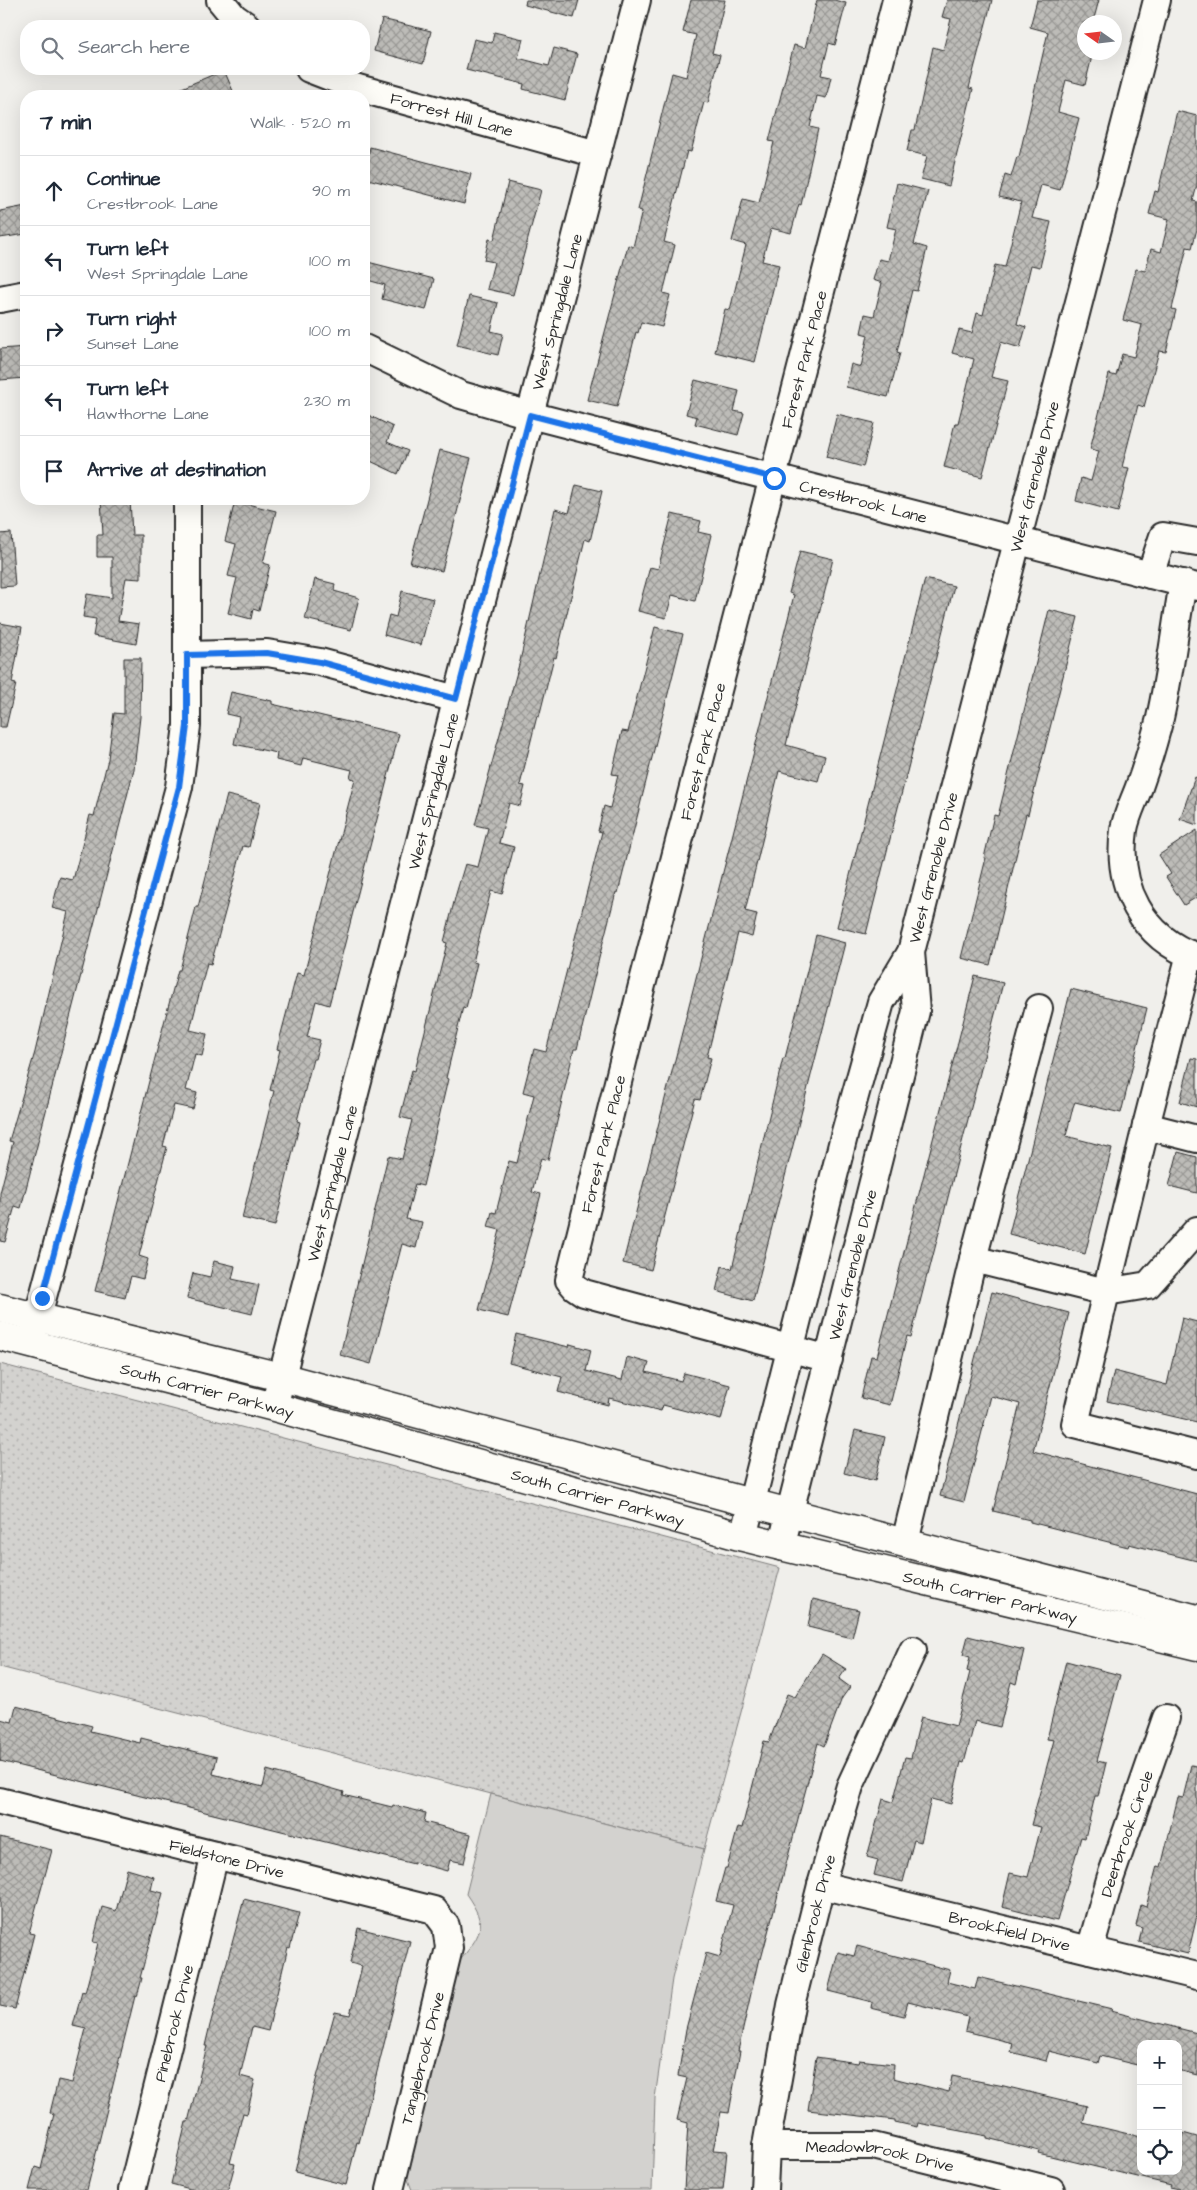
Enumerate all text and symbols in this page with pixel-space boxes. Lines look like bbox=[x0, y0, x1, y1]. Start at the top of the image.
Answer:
north arrow bbox=[1077, 15, 1122, 60]
search box bbox=[20, 20, 370, 75]
icon: search bbox=[38, 34, 66, 62]
text: Search here bbox=[78, 34, 190, 61]
street label: Forrest Hill Lane bbox=[388, 87, 516, 142]
text: 7 min bbox=[40, 108, 91, 137]
text: Walk · 520 m bbox=[250, 112, 350, 134]
text: Continue bbox=[87, 166, 161, 193]
icon: ahead bbox=[40, 177, 68, 205]
text: 90 m bbox=[312, 180, 350, 202]
text: Crestbrook Lane bbox=[87, 193, 218, 215]
street label: West Springdale Lane bbox=[527, 231, 588, 393]
text: Turn left bbox=[87, 236, 168, 263]
icon: left bbox=[40, 247, 68, 275]
text: 100 m bbox=[309, 250, 350, 272]
text: West Springdale Lane bbox=[87, 263, 248, 285]
street label: Forest Park Place bbox=[776, 288, 833, 431]
text: Turn right bbox=[87, 306, 176, 333]
icon: right bbox=[40, 317, 68, 345]
text: 100 m bbox=[309, 320, 350, 342]
text: Sunset Lane bbox=[87, 333, 179, 355]
text: Turn left bbox=[87, 376, 168, 403]
icon: left bbox=[40, 387, 68, 415]
text: 230 m bbox=[304, 390, 350, 412]
street label: West Grenoble Drive bbox=[1005, 398, 1065, 555]
text: Hawthorne Lane bbox=[87, 403, 209, 425]
icon: arrive bbox=[40, 457, 68, 485]
text: Arrive at destination bbox=[87, 457, 266, 484]
route start bbox=[763, 467, 786, 490]
street label: Crestbrook Lane bbox=[797, 475, 930, 529]
street label: Forest Park Place bbox=[675, 680, 732, 823]
street label: West Springdale Lane bbox=[403, 710, 465, 872]
street label: West Grenoble Drive bbox=[904, 790, 964, 946]
street label: Forest Park Place bbox=[576, 1072, 631, 1215]
street label: West Springdale Lane bbox=[302, 1103, 364, 1264]
street label: West Grenoble Drive bbox=[823, 1187, 883, 1343]
route end bbox=[31, 1287, 54, 1310]
street label: South Carrier Parkway bbox=[118, 1358, 296, 1425]
street label: South Carrier Parkway bbox=[509, 1463, 687, 1533]
street label: South Carrier Parkway bbox=[901, 1566, 1080, 1630]
street label: Deerbrook Circle bbox=[1095, 1767, 1159, 1900]
street label: Fieldstone Drive bbox=[167, 1834, 287, 1884]
street label: Glenbrook Drive bbox=[790, 1852, 841, 1975]
street label: Brookfield Drive bbox=[946, 1906, 1073, 1957]
street label: Pinebrook Drive bbox=[149, 1962, 200, 2084]
street label: Tanglebrook Drive bbox=[396, 1989, 451, 2127]
map controls bbox=[1137, 2040, 1182, 2175]
button: + bbox=[1137, 2040, 1182, 2085]
button: − bbox=[1137, 2085, 1182, 2130]
button: locate bbox=[1137, 2130, 1182, 2175]
street label: Meadowbrook Drive bbox=[806, 2136, 957, 2178]

